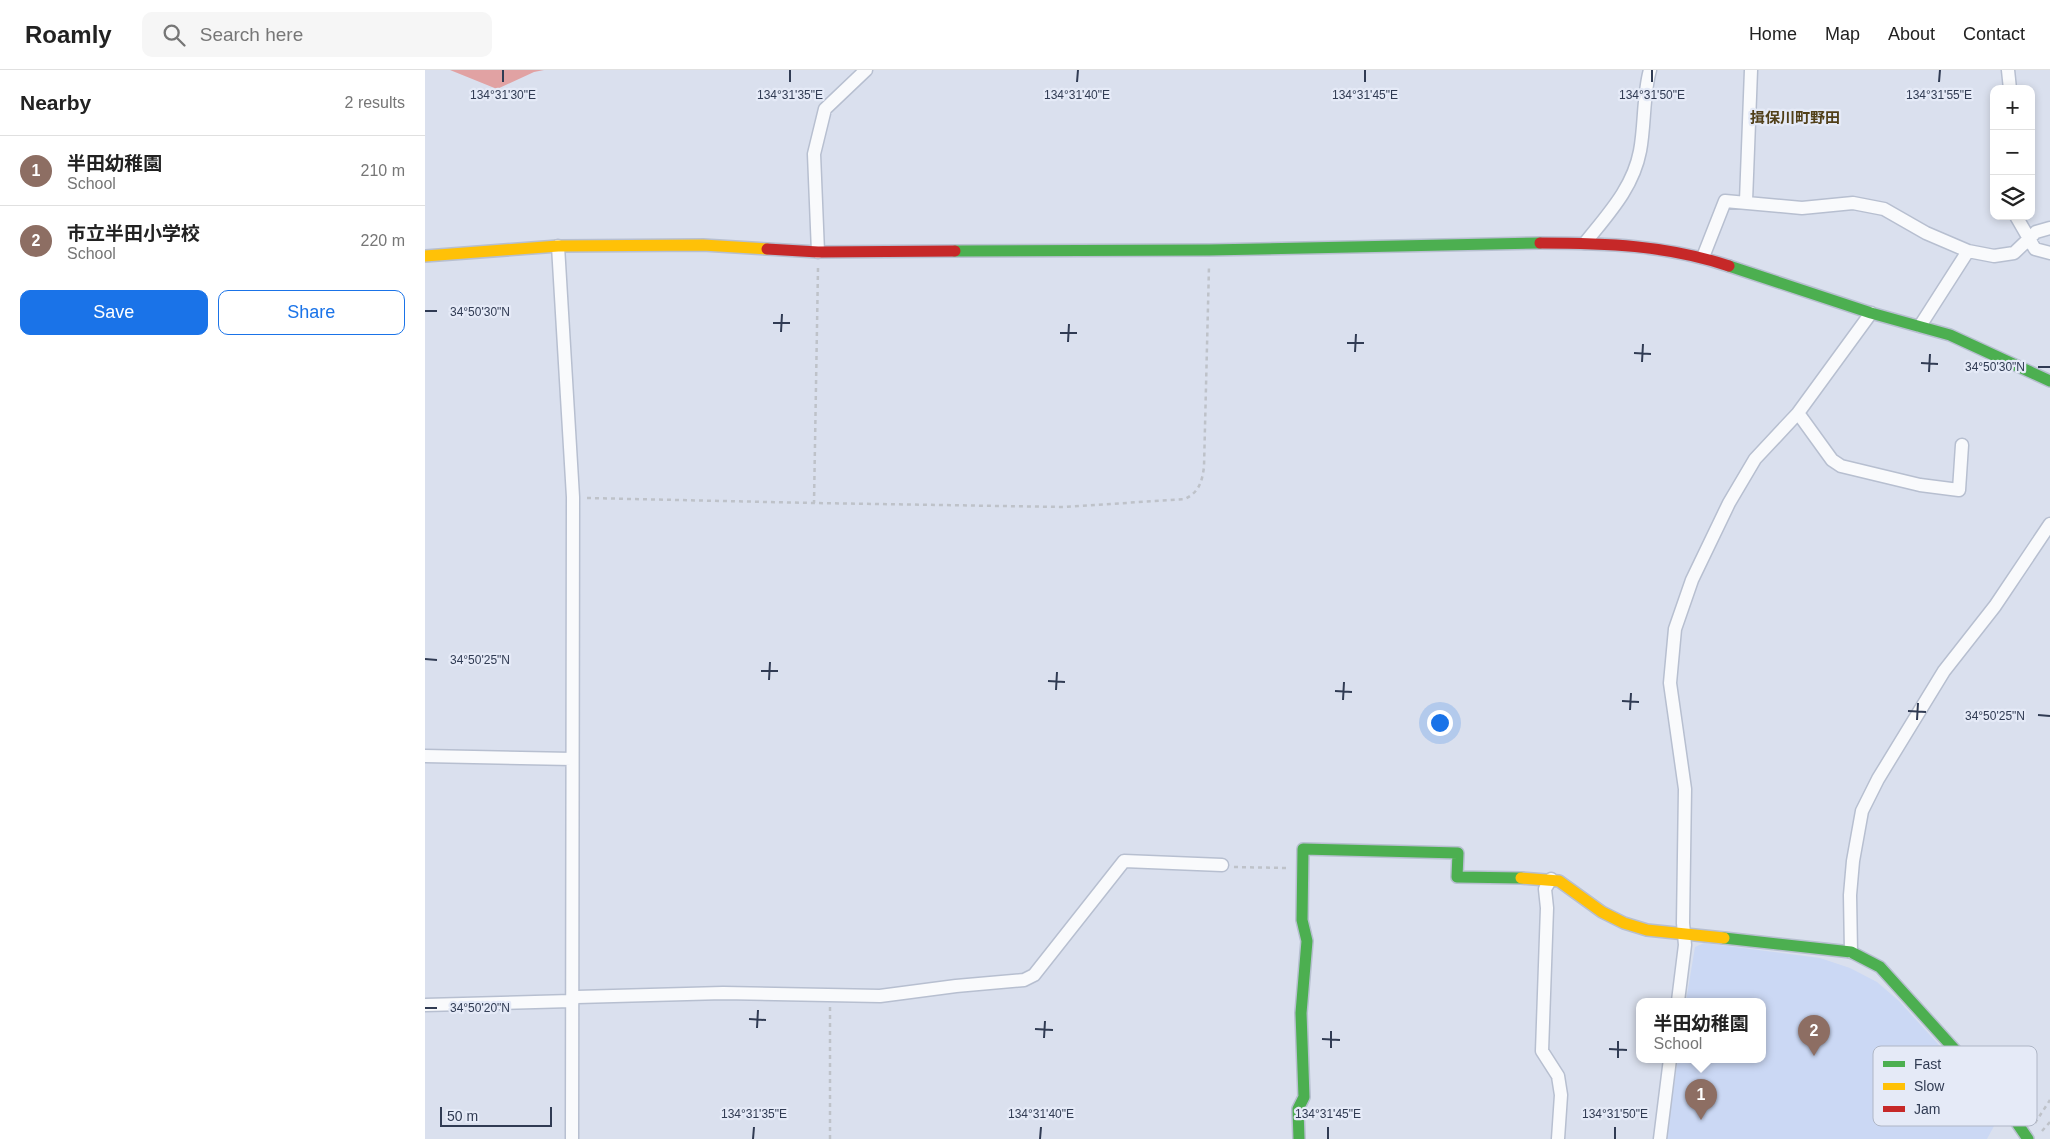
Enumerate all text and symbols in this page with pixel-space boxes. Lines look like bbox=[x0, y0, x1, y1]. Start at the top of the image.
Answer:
search box bbox=[142, 12, 492, 57]
text: Roamly bbox=[25, 21, 112, 48]
icon: search bbox=[160, 21, 188, 49]
text: Search here bbox=[200, 24, 303, 45]
text: Home bbox=[1749, 24, 1797, 44]
text: Map bbox=[1825, 24, 1860, 44]
text: About bbox=[1888, 24, 1935, 44]
text: Contact bbox=[1963, 24, 2025, 44]
map controls bbox=[1990, 85, 2035, 220]
button: + bbox=[1990, 85, 2035, 130]
text: 134°31'30"E bbox=[470, 88, 536, 102]
text: 134°31'35"E bbox=[757, 88, 823, 102]
text: 134°31'40"E bbox=[1044, 88, 1110, 102]
text: 134°31'45"E bbox=[1332, 88, 1398, 102]
text: 134°31'50"E bbox=[1619, 88, 1685, 102]
text: 134°31'55"E bbox=[1906, 88, 1972, 102]
text: Nearby bbox=[20, 91, 91, 114]
text: 2 results bbox=[345, 94, 405, 111]
district label: 揖保川町野田 bbox=[1750, 109, 1840, 126]
button: − bbox=[1990, 130, 2035, 175]
text: 半田幼稚園 bbox=[67, 153, 162, 174]
text: 1 bbox=[32, 162, 40, 179]
text: 210 m bbox=[361, 162, 405, 179]
text: School bbox=[67, 175, 116, 192]
button: layers bbox=[1990, 175, 2035, 220]
text: 市立半田小学校 bbox=[67, 223, 200, 244]
text: 2 bbox=[32, 232, 40, 249]
text: 220 m bbox=[361, 232, 405, 249]
text: School bbox=[67, 245, 116, 262]
button: Save bbox=[20, 290, 208, 335]
button: Share bbox=[218, 290, 405, 335]
text: 34°50'30"N bbox=[450, 305, 510, 319]
text: 34°50'30"N bbox=[1965, 360, 2025, 374]
text: 34°50'25"N bbox=[450, 653, 510, 667]
text: 34°50'25"N bbox=[1965, 709, 2025, 723]
your location bbox=[1427, 710, 1453, 736]
popup bbox=[1636, 998, 1766, 1063]
text: 34°50'20"N bbox=[450, 1001, 510, 1015]
text: 半田幼稚園 bbox=[1653, 1013, 1749, 1034]
pin: 2 bbox=[1798, 1015, 1830, 1056]
text: School bbox=[1653, 1035, 1702, 1052]
legend bbox=[1873, 1046, 2037, 1126]
text: Fast bbox=[1914, 1056, 1941, 1072]
text: Slow bbox=[1914, 1078, 1945, 1094]
pin: 1 bbox=[1685, 1079, 1717, 1120]
text: Jam bbox=[1914, 1101, 1940, 1117]
scale bar bbox=[440, 1104, 553, 1127]
text: 134°31'35"E bbox=[721, 1107, 787, 1121]
text: 134°31'40"E bbox=[1008, 1107, 1074, 1121]
text: 134°31'45"E bbox=[1295, 1107, 1361, 1121]
text: 134°31'50"E bbox=[1582, 1107, 1648, 1121]
text: 50 m bbox=[447, 1108, 478, 1124]

